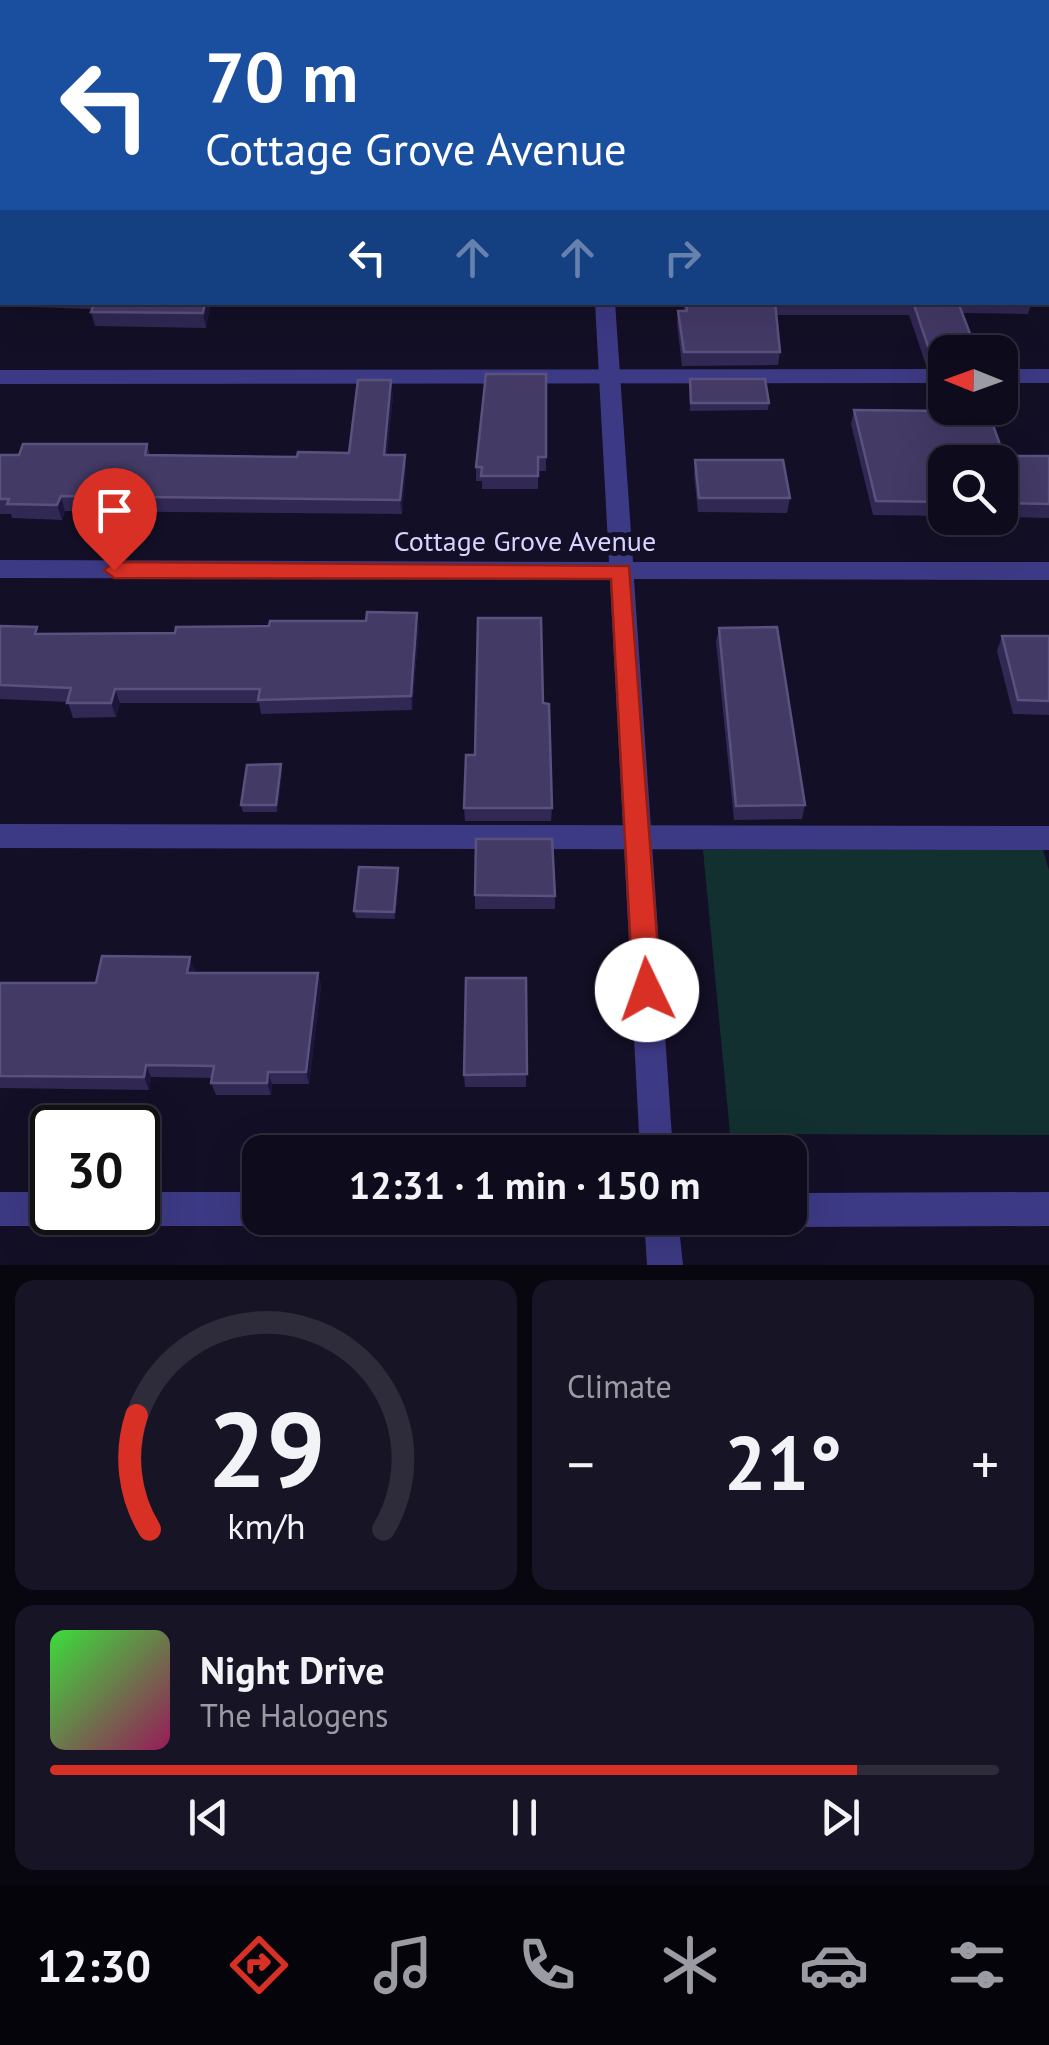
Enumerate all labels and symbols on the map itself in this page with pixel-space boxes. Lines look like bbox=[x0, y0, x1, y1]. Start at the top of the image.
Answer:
north arrow bbox=[928, 335, 1018, 425]
pin bbox=[72, 468, 157, 571]
street label: Cottage Grove Avenue bbox=[394, 522, 656, 559]
position arrow bbox=[595, 938, 699, 1042]
speed limit sign: 30 bbox=[30, 1105, 160, 1235]

